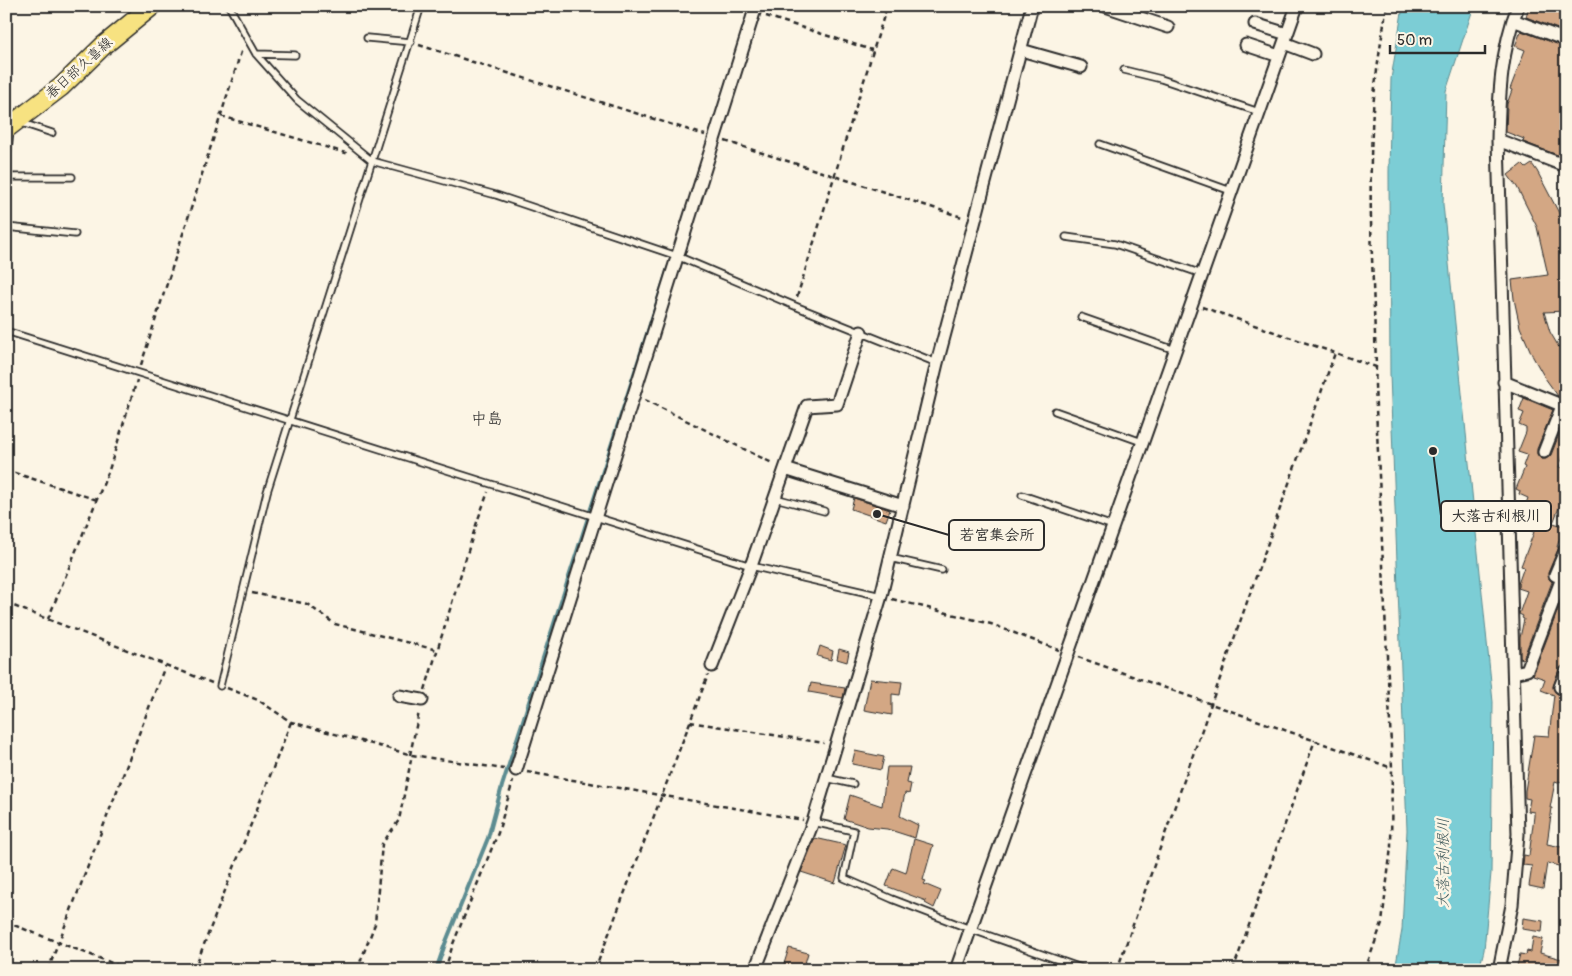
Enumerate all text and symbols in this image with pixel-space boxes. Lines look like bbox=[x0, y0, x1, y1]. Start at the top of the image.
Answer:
scale bar bbox=[1390, 22, 1484, 54]
text: 50 m bbox=[1397, 31, 1432, 50]
street label: 春日部久喜線 bbox=[42, 34, 116, 102]
district label: 中島 bbox=[471, 409, 503, 429]
callout: 大落古利根川 bbox=[1441, 501, 1551, 531]
text: 大落古利根川 bbox=[1451, 507, 1541, 526]
callout: 若宮集会所 bbox=[949, 520, 1044, 550]
text: 若宮集会所 bbox=[959, 526, 1035, 545]
water label: 大落古利根川 bbox=[1434, 818, 1453, 908]

